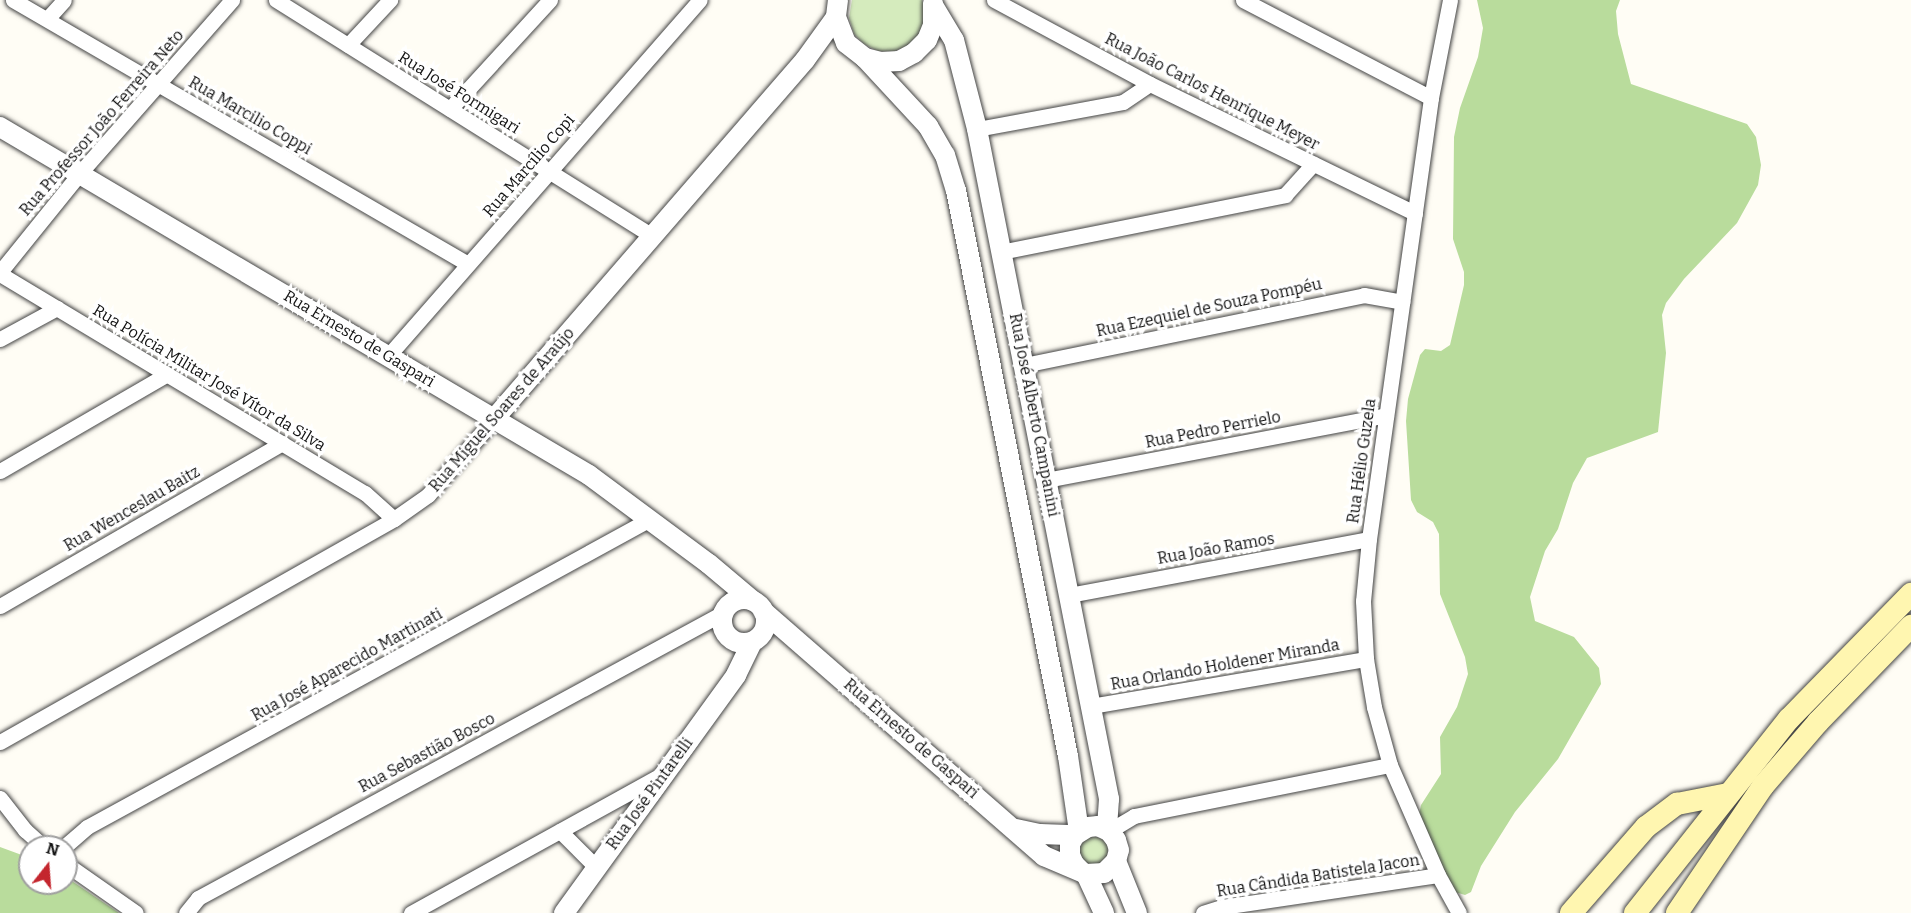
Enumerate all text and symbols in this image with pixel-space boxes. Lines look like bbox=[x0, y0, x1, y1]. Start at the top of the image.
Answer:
street label: Rua Professor João Ferreira Neto bbox=[16, 26, 188, 220]
street label: Rua João Carlos Henrique Meyer bbox=[1102, 29, 1322, 155]
street label: Rua José Formigari bbox=[395, 48, 523, 138]
street label: Rua Marcilio Coppi bbox=[185, 73, 315, 159]
street label: Rua Marcílio Copi bbox=[479, 111, 579, 221]
street label: Rua Ezequiel de Souza Pompéu bbox=[1094, 275, 1324, 341]
street label: Rua Ernesto de Gaspari bbox=[280, 286, 438, 392]
street label: Rua Polícia Militar José Vítor da Silva bbox=[89, 301, 329, 455]
street label: Rua José Alberto Campanini bbox=[1005, 312, 1063, 518]
street label: Rua Miguel Soares de Araújo bbox=[425, 324, 579, 496]
street label: Rua Hélio Guzela bbox=[1344, 397, 1380, 525]
street label: Rua Pedro Perrielo bbox=[1144, 407, 1282, 453]
street label: Rua Wenceslau Baitz bbox=[61, 462, 203, 556]
street label: Rua João Ramos bbox=[1156, 529, 1276, 569]
street label: Rua José Aparecido Martinati bbox=[248, 604, 446, 726]
street label: Rua Orlando Holdener Miranda bbox=[1109, 635, 1341, 695]
street label: Rua Ernesto de Gaspari bbox=[840, 675, 982, 803]
street label: Rua Sebastião Bosco bbox=[356, 709, 498, 797]
street label: Rua José Pintarelli bbox=[603, 734, 697, 854]
north arrow bbox=[18, 835, 78, 895]
text: N bbox=[44, 838, 62, 860]
street label: Rua Cândida Batistela Jacon bbox=[1215, 850, 1421, 902]

